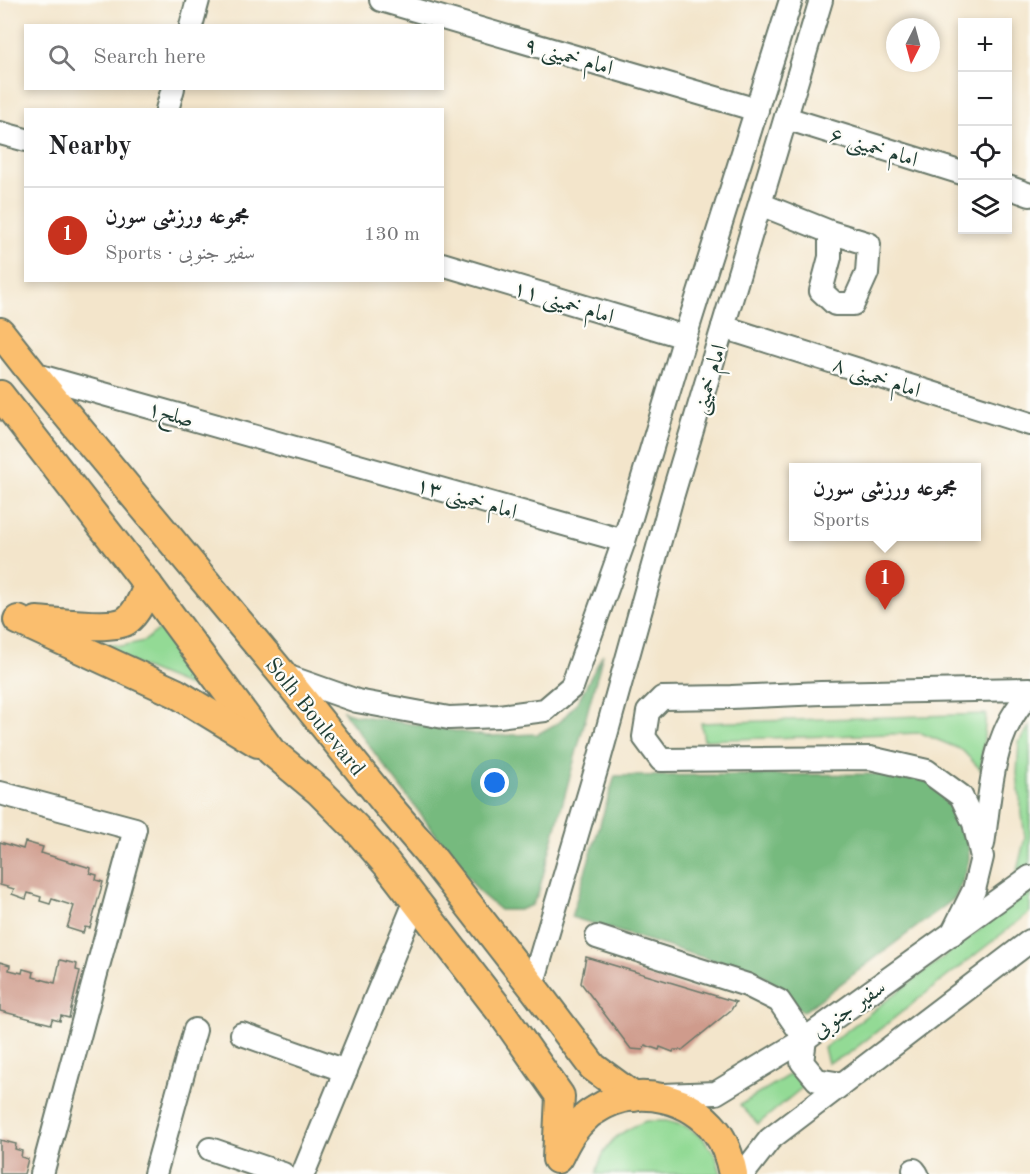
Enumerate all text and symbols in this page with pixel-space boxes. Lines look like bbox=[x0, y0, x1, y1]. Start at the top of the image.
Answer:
north arrow bbox=[886, 18, 940, 72]
map controls bbox=[958, 18, 1012, 234]
button: + bbox=[958, 18, 1012, 72]
search box bbox=[24, 24, 444, 90]
street label: امام خمینی ۹ bbox=[520, 34, 615, 87]
icon: search bbox=[45, 41, 78, 74]
text: Search here bbox=[93, 46, 206, 68]
button: − bbox=[958, 72, 1012, 126]
street label: امام خمینی ۶ bbox=[825, 124, 920, 178]
button: locate bbox=[958, 126, 1012, 180]
text: Nearby bbox=[48, 134, 132, 160]
button: layers bbox=[958, 180, 1012, 234]
text: مجموعه ورزشی سورن bbox=[105, 206, 249, 228]
text: 1 bbox=[62, 225, 73, 245]
text: 130 m bbox=[364, 225, 420, 245]
text: Sports · سفیر جنوبی bbox=[105, 244, 255, 264]
street label: امام خمینی ۱۱ bbox=[508, 277, 616, 335]
street label: امام خمینی bbox=[689, 342, 738, 419]
street label: امام خمینی ۸ bbox=[828, 353, 923, 409]
street label: ۱صلح bbox=[143, 398, 196, 439]
popup bbox=[789, 463, 981, 541]
street label: امام خمینی ۱۳ bbox=[412, 474, 519, 531]
text: مجموعه ورزشی سورن bbox=[813, 478, 957, 500]
text: Sports bbox=[813, 511, 869, 531]
pin: 1 bbox=[866, 560, 904, 610]
street label: Solh Boulevard bbox=[260, 654, 369, 780]
your location bbox=[480, 768, 509, 797]
street label: سفیر جنوبی bbox=[808, 976, 892, 1046]

